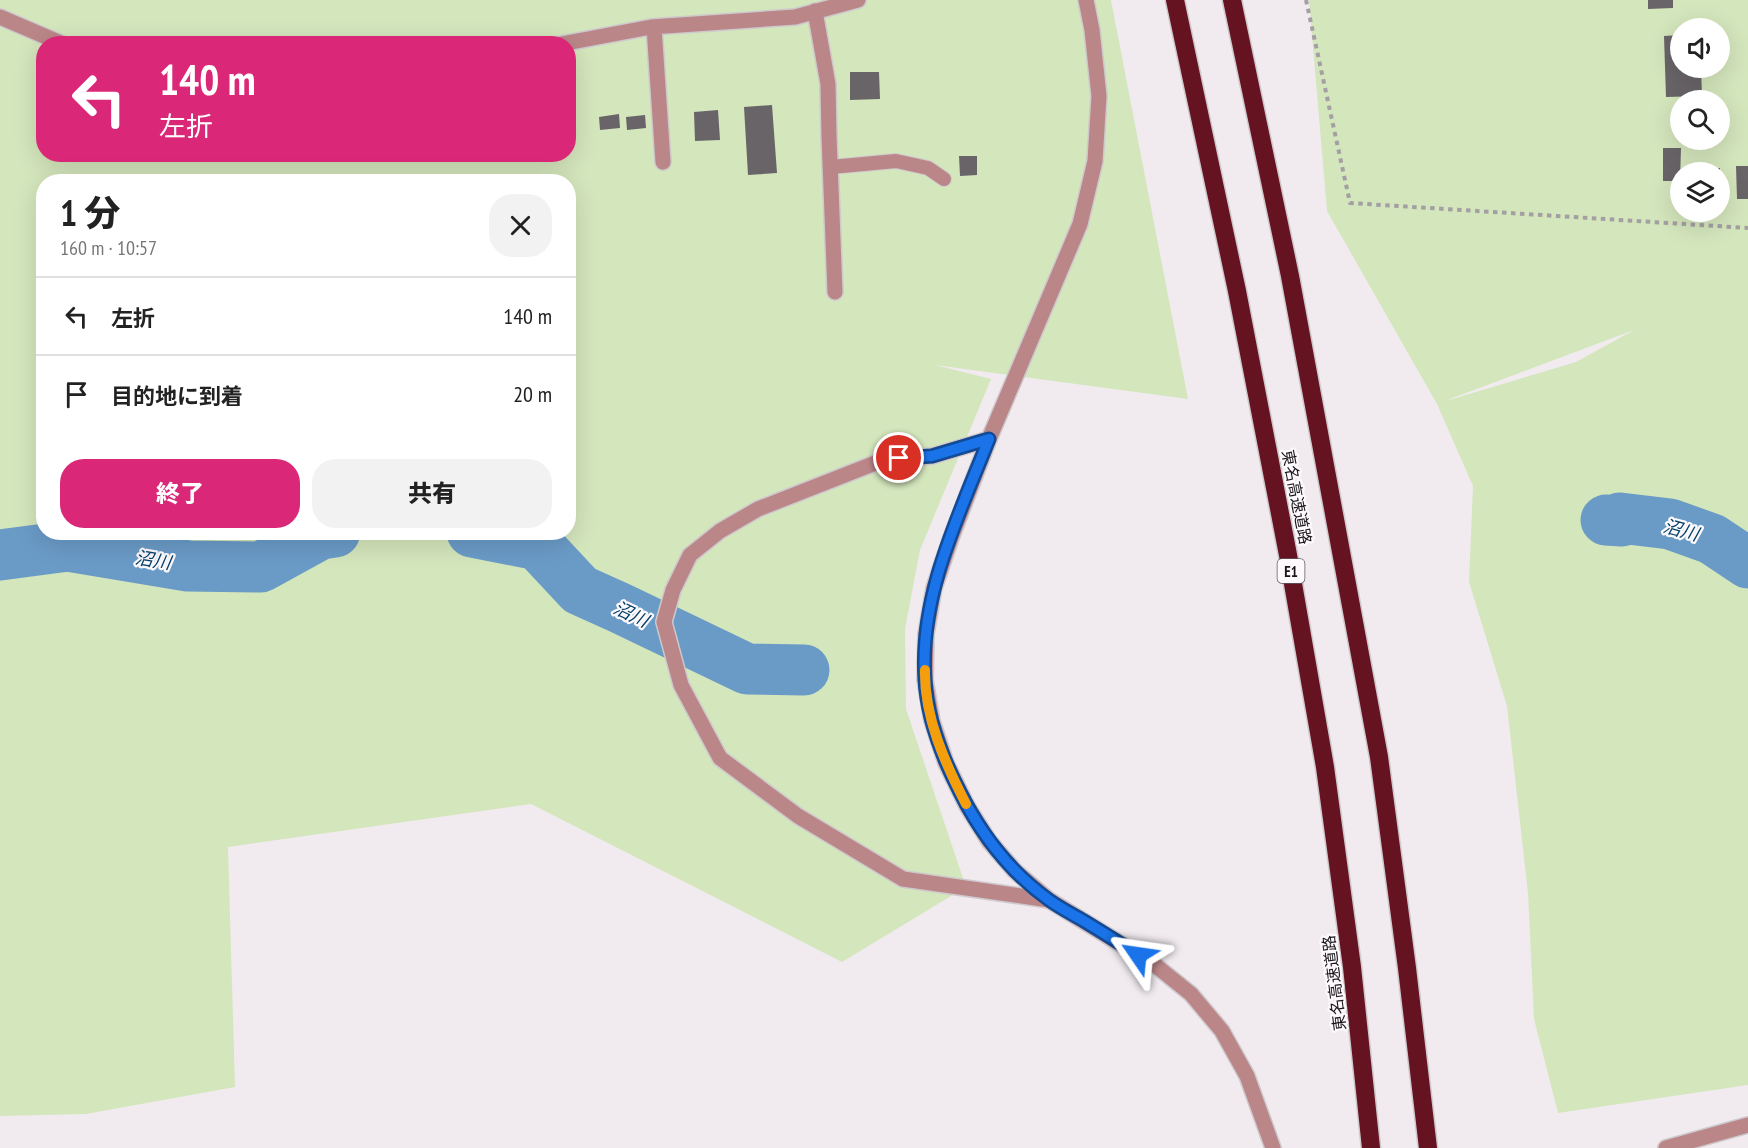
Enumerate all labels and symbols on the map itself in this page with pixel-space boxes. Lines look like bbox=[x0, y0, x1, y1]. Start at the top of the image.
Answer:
pin bbox=[873, 432, 924, 483]
street label: 東名高速道路 bbox=[1278, 448, 1316, 546]
water label: 沼川 bbox=[1661, 514, 1703, 546]
water label: 沼川 bbox=[133, 546, 175, 574]
road number: E1 bbox=[1278, 559, 1304, 583]
water label: 沼川 bbox=[610, 596, 654, 633]
position arrow bbox=[1106, 923, 1170, 987]
street label: 東名高速道路 bbox=[1318, 934, 1350, 1032]

